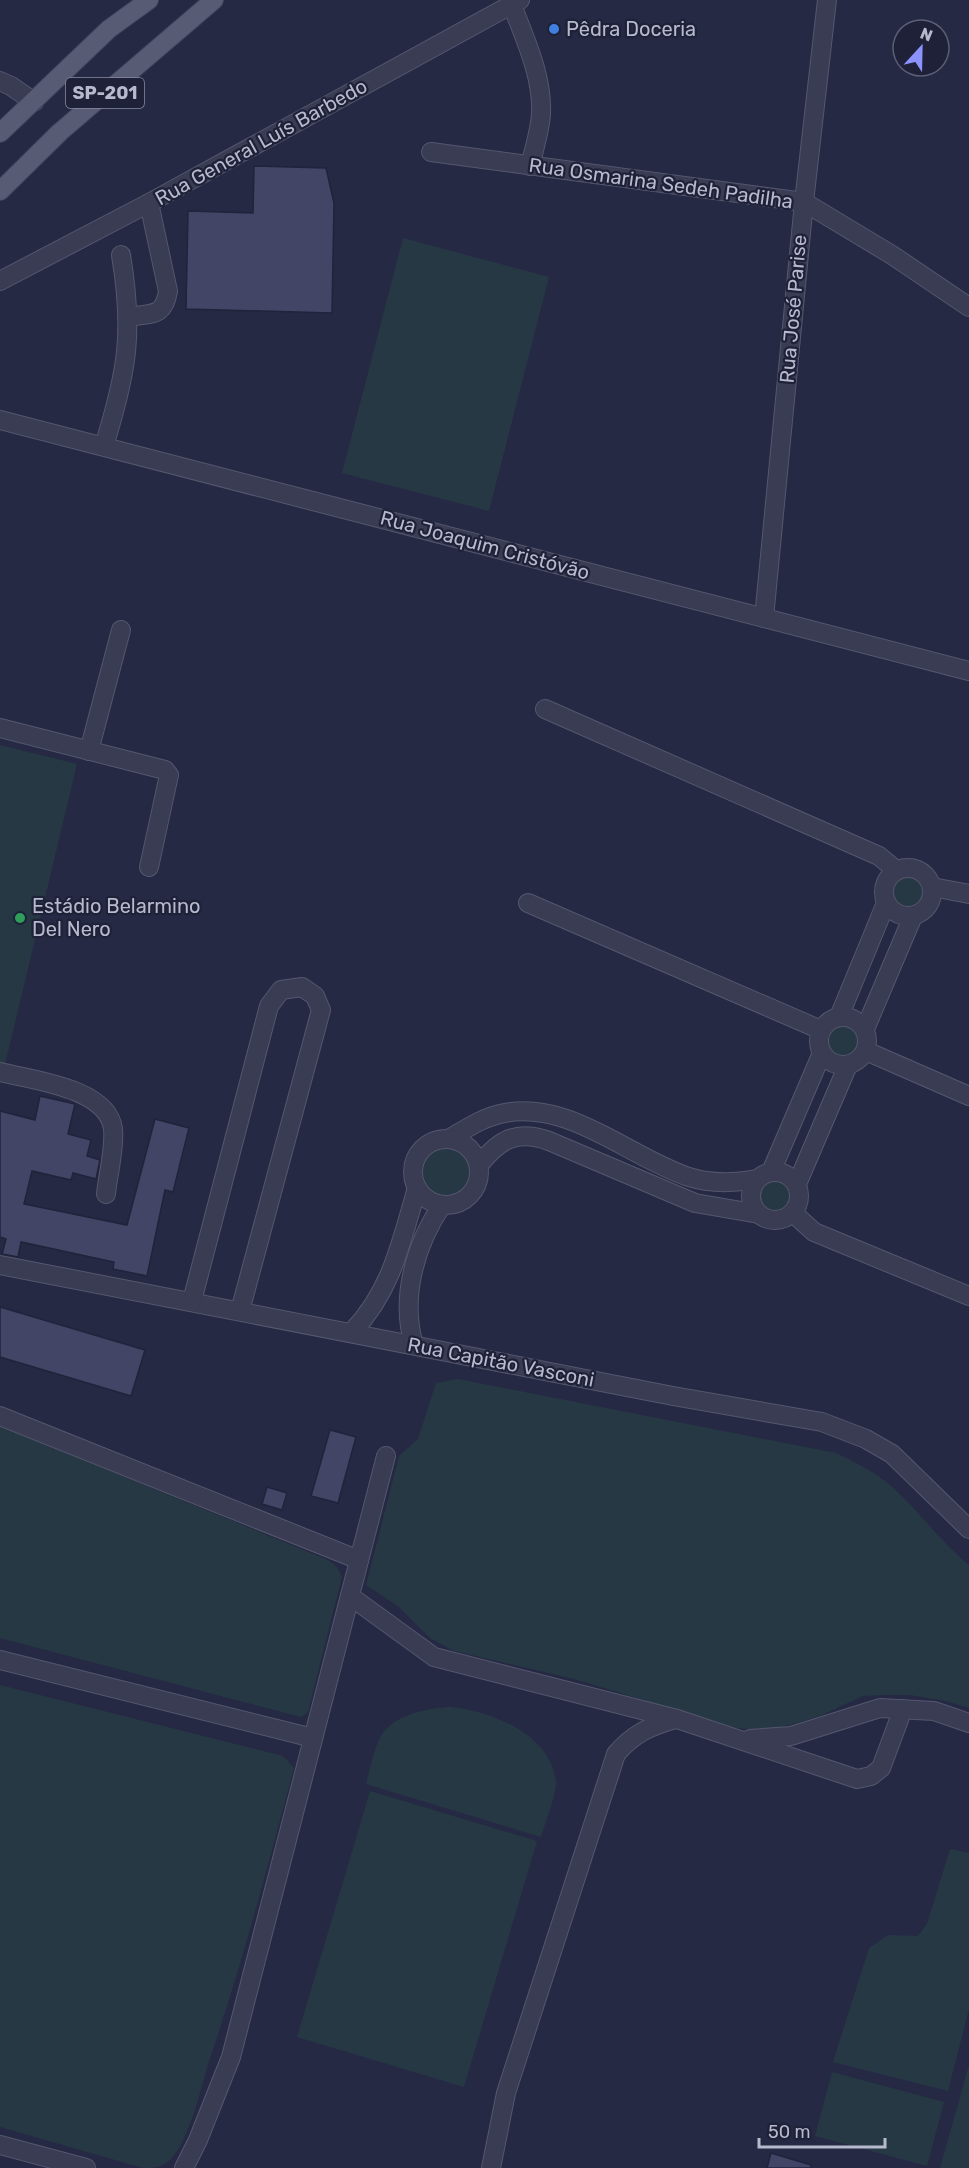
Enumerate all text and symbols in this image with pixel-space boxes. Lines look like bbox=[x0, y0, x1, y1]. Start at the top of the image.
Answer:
place label: Pêdra Doceria bbox=[566, 17, 696, 41]
north arrow bbox=[891, 18, 951, 78]
marker: Pêdra Doceria bbox=[547, 22, 561, 36]
text: N bbox=[918, 24, 935, 46]
street label: Rua General Luís Barbedo bbox=[151, 74, 371, 210]
road number: SP-201 bbox=[66, 78, 144, 108]
street label: Rua Osmarina Sedeh Padilha bbox=[527, 153, 795, 213]
street label: Rua José Parise bbox=[775, 234, 811, 384]
street label: Rua Joaquim Cristóvão bbox=[378, 505, 592, 585]
place label: Estádio Belarmino Del Nero bbox=[32, 894, 201, 941]
marker: Estádio Belarmino Del Nero bbox=[13, 911, 27, 925]
street label: Rua Capitão Vasconi bbox=[406, 1332, 596, 1392]
scale bar bbox=[759, 2111, 885, 2149]
text: 50 m bbox=[768, 2121, 811, 2143]

